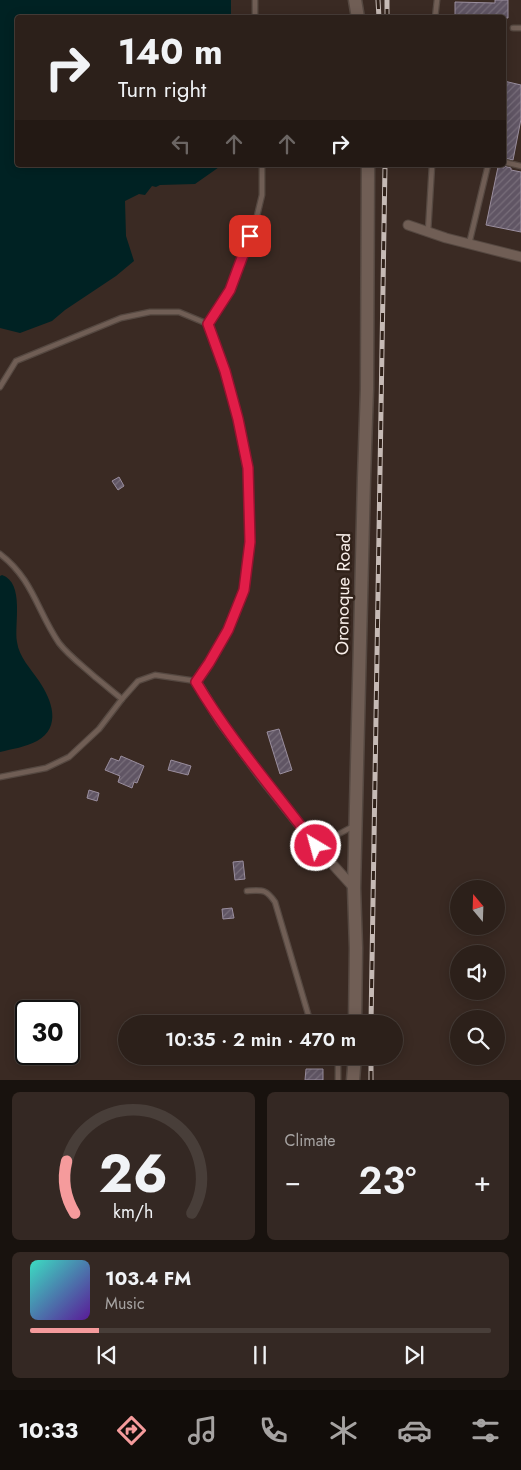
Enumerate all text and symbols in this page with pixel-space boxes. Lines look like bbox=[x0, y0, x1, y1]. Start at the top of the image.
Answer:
text: 140 m bbox=[118, 27, 223, 77]
icon: right bbox=[35, 35, 100, 100]
text: Turn right bbox=[118, 73, 206, 105]
icon: left bbox=[167, 130, 195, 158]
icon: ahead bbox=[220, 130, 248, 158]
icon: ahead bbox=[273, 130, 301, 158]
icon: right bbox=[326, 130, 354, 158]
pin bbox=[229, 215, 271, 257]
icon: arrive bbox=[236, 222, 264, 250]
street label: Oronoque Road bbox=[329, 533, 357, 655]
position arrow bbox=[289, 819, 341, 871]
north arrow bbox=[450, 880, 505, 935]
map controls bbox=[450, 880, 505, 1065]
button: sound bbox=[450, 945, 505, 1000]
speed limit sign: 30 bbox=[15, 1000, 80, 1065]
button: search bbox=[450, 1010, 505, 1065]
text: 10:35 · 2 min · 470 m bbox=[165, 1026, 356, 1053]
text: Climate bbox=[285, 1129, 336, 1152]
text: 26 bbox=[99, 1136, 168, 1212]
text: 23° bbox=[359, 1153, 416, 1208]
text: − bbox=[285, 1161, 301, 1202]
text: + bbox=[474, 1161, 491, 1202]
text: km/h bbox=[113, 1199, 153, 1225]
text: 103.4 FM bbox=[105, 1265, 191, 1292]
text: Music bbox=[105, 1292, 145, 1315]
icon: previous bbox=[93, 1341, 121, 1369]
icon: pause bbox=[246, 1341, 274, 1369]
icon: next bbox=[400, 1341, 428, 1369]
icon: directions bbox=[114, 1413, 149, 1448]
icon: music bbox=[185, 1413, 220, 1448]
icon: phone bbox=[256, 1413, 291, 1448]
icon: climate bbox=[326, 1413, 361, 1448]
icon: car bbox=[397, 1413, 432, 1448]
icon: filters bbox=[468, 1413, 503, 1448]
text: 10:33 bbox=[18, 1414, 78, 1446]

